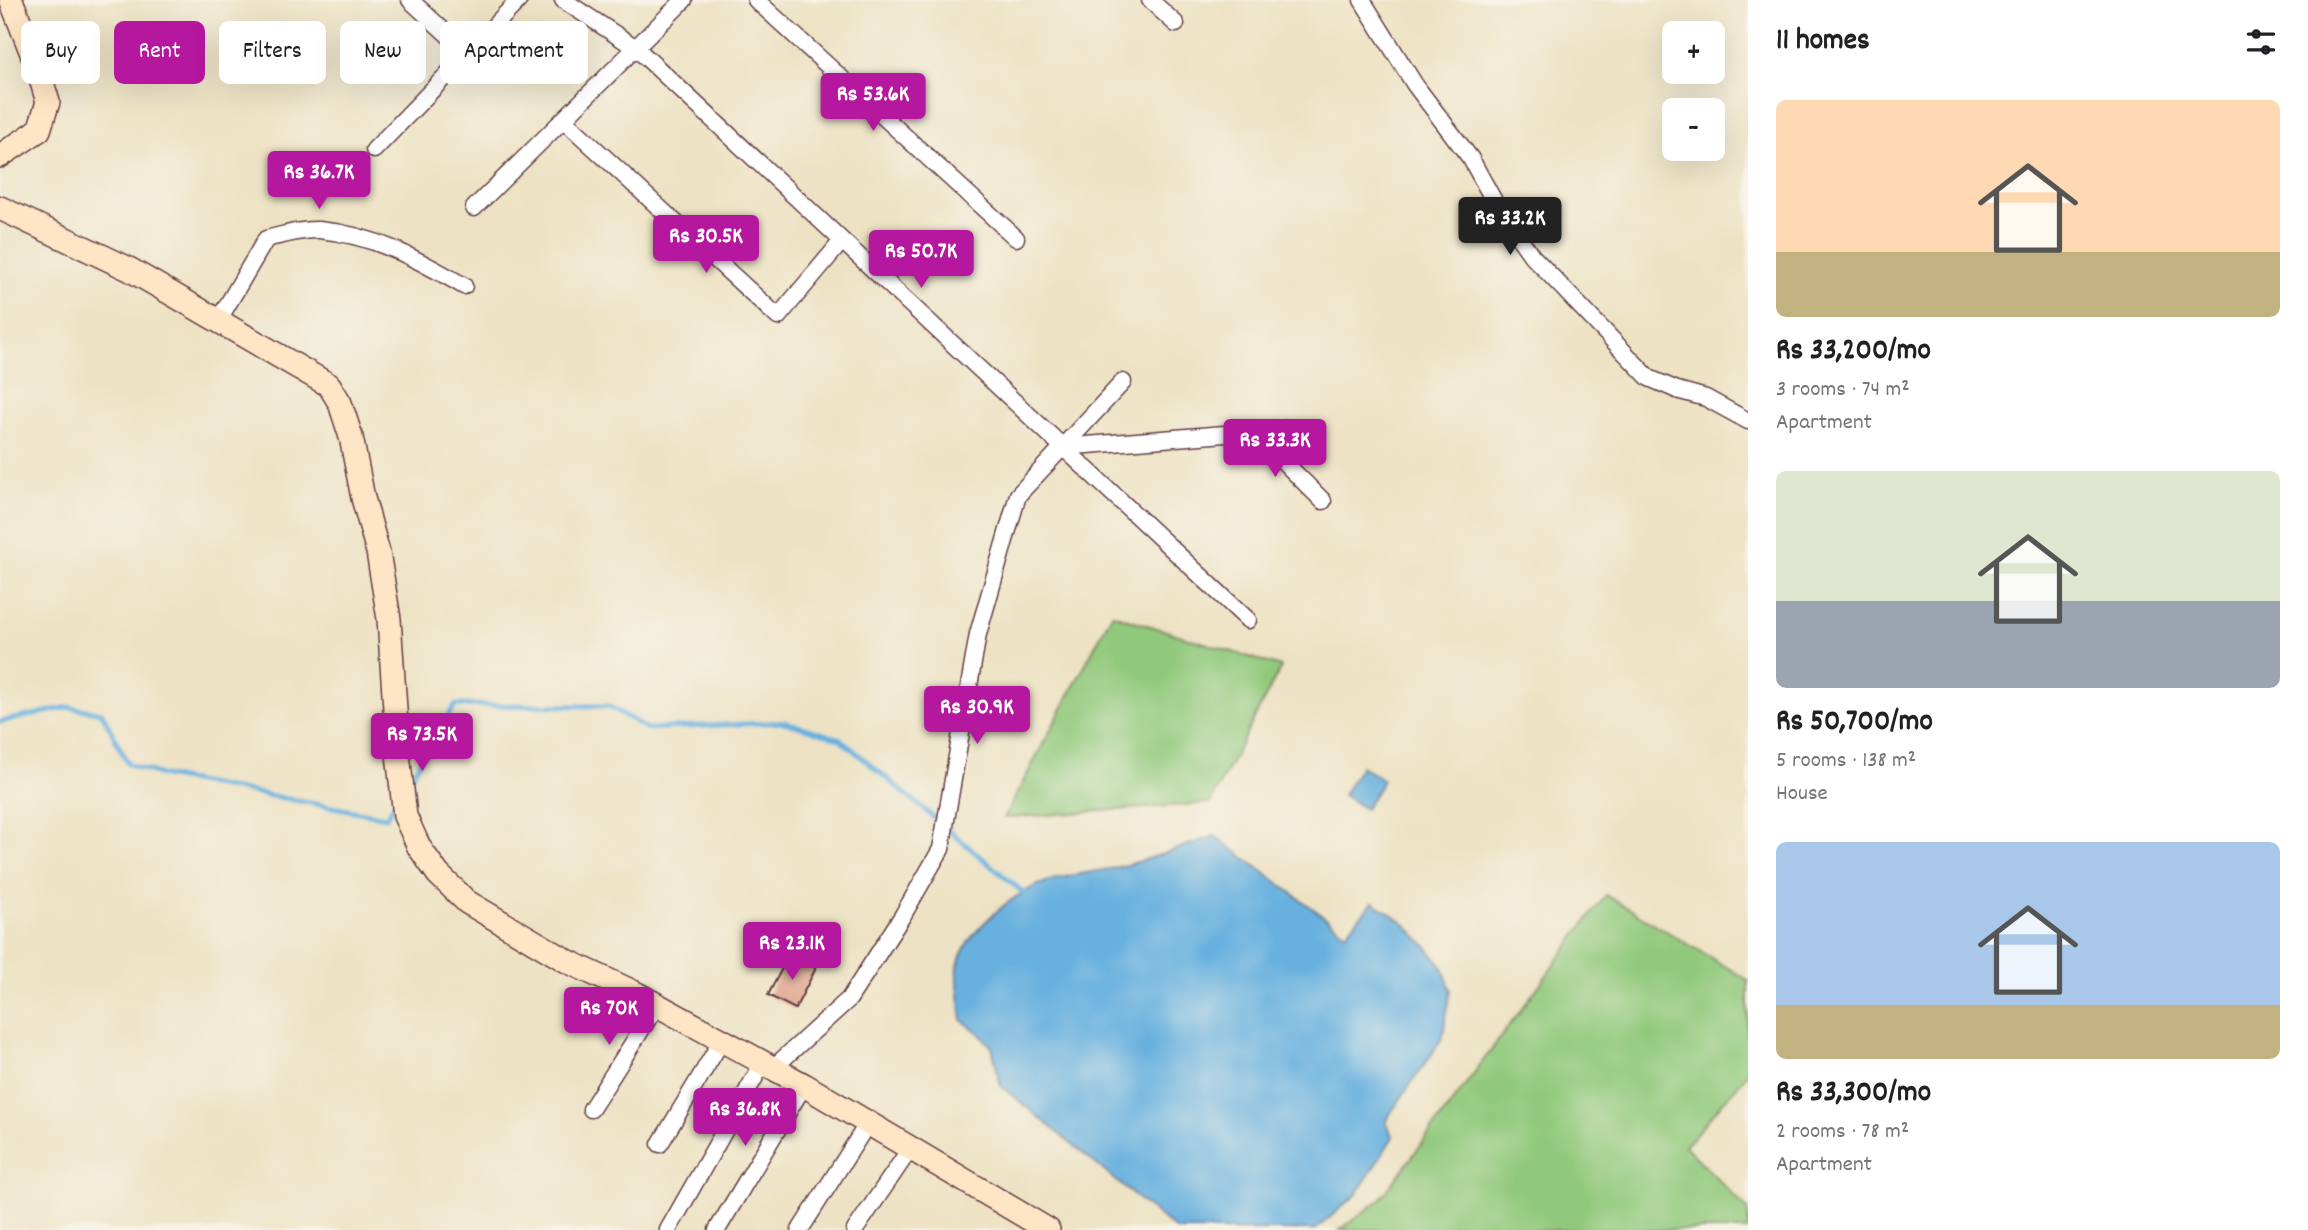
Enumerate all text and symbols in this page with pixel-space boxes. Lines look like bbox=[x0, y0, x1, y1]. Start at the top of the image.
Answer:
chip: Buy bbox=[21, 21, 100, 84]
chip: Rent bbox=[114, 21, 205, 84]
chip: Filters bbox=[219, 21, 326, 84]
chip: New bbox=[340, 21, 426, 84]
chip: Apartment bbox=[440, 21, 588, 84]
map controls bbox=[1662, 21, 1725, 161]
button: + bbox=[1662, 21, 1725, 84]
text: 11 homes bbox=[1776, 21, 1870, 64]
icon: filters bbox=[2242, 23, 2280, 61]
pin: Rs 53.6K bbox=[801, 74, 945, 133]
text: Rs 53.6K bbox=[837, 79, 909, 112]
button: − bbox=[1662, 98, 1725, 161]
icon: home bbox=[1965, 145, 2091, 271]
pin: Rs 36.7K bbox=[247, 152, 391, 211]
text: Rs 36.7K bbox=[284, 157, 354, 190]
pin: Rs 33.2K bbox=[1438, 198, 1582, 257]
text: Rs 33.2K bbox=[1474, 203, 1546, 236]
pin: Rs 30.5K bbox=[634, 216, 778, 275]
text: Rs 30.5K bbox=[669, 221, 743, 254]
pin: Rs 50.7K bbox=[849, 230, 993, 290]
text: Rs 50.7K bbox=[885, 236, 957, 269]
text: Rs 33,200/mo bbox=[1776, 331, 1931, 374]
text: 3 rooms · 74 m² bbox=[1776, 374, 1910, 407]
text: Apartment bbox=[1776, 407, 1872, 440]
pin: Rs 33.3K bbox=[1203, 420, 1347, 479]
text: Rs 33.3K bbox=[1239, 425, 1311, 458]
icon: home bbox=[1965, 516, 2091, 642]
pin: Rs 30.9K bbox=[905, 686, 1049, 746]
text: Rs 30.9K bbox=[940, 692, 1014, 725]
text: Rs 50,700/mo bbox=[1776, 702, 1933, 745]
pin: Rs 73.5K bbox=[350, 714, 494, 773]
text: Rs 73.5K bbox=[387, 719, 457, 752]
text: 5 rooms · 138 m² bbox=[1776, 745, 1916, 778]
text: House bbox=[1776, 778, 1828, 811]
icon: home bbox=[1965, 887, 2091, 1013]
pin: Rs 23.1K bbox=[720, 922, 864, 982]
text: Rs 23.1K bbox=[759, 928, 825, 961]
pin: Rs 70K bbox=[552, 988, 666, 1047]
text: Rs 70K bbox=[580, 993, 638, 1026]
text: Rs 33,300/mo bbox=[1776, 1073, 1931, 1116]
pin: Rs 36.8K bbox=[673, 1088, 817, 1148]
text: Rs 36.8K bbox=[709, 1094, 781, 1127]
text: 2 rooms · 78 m² bbox=[1776, 1116, 1909, 1149]
text: Apartment bbox=[1776, 1149, 1872, 1182]

